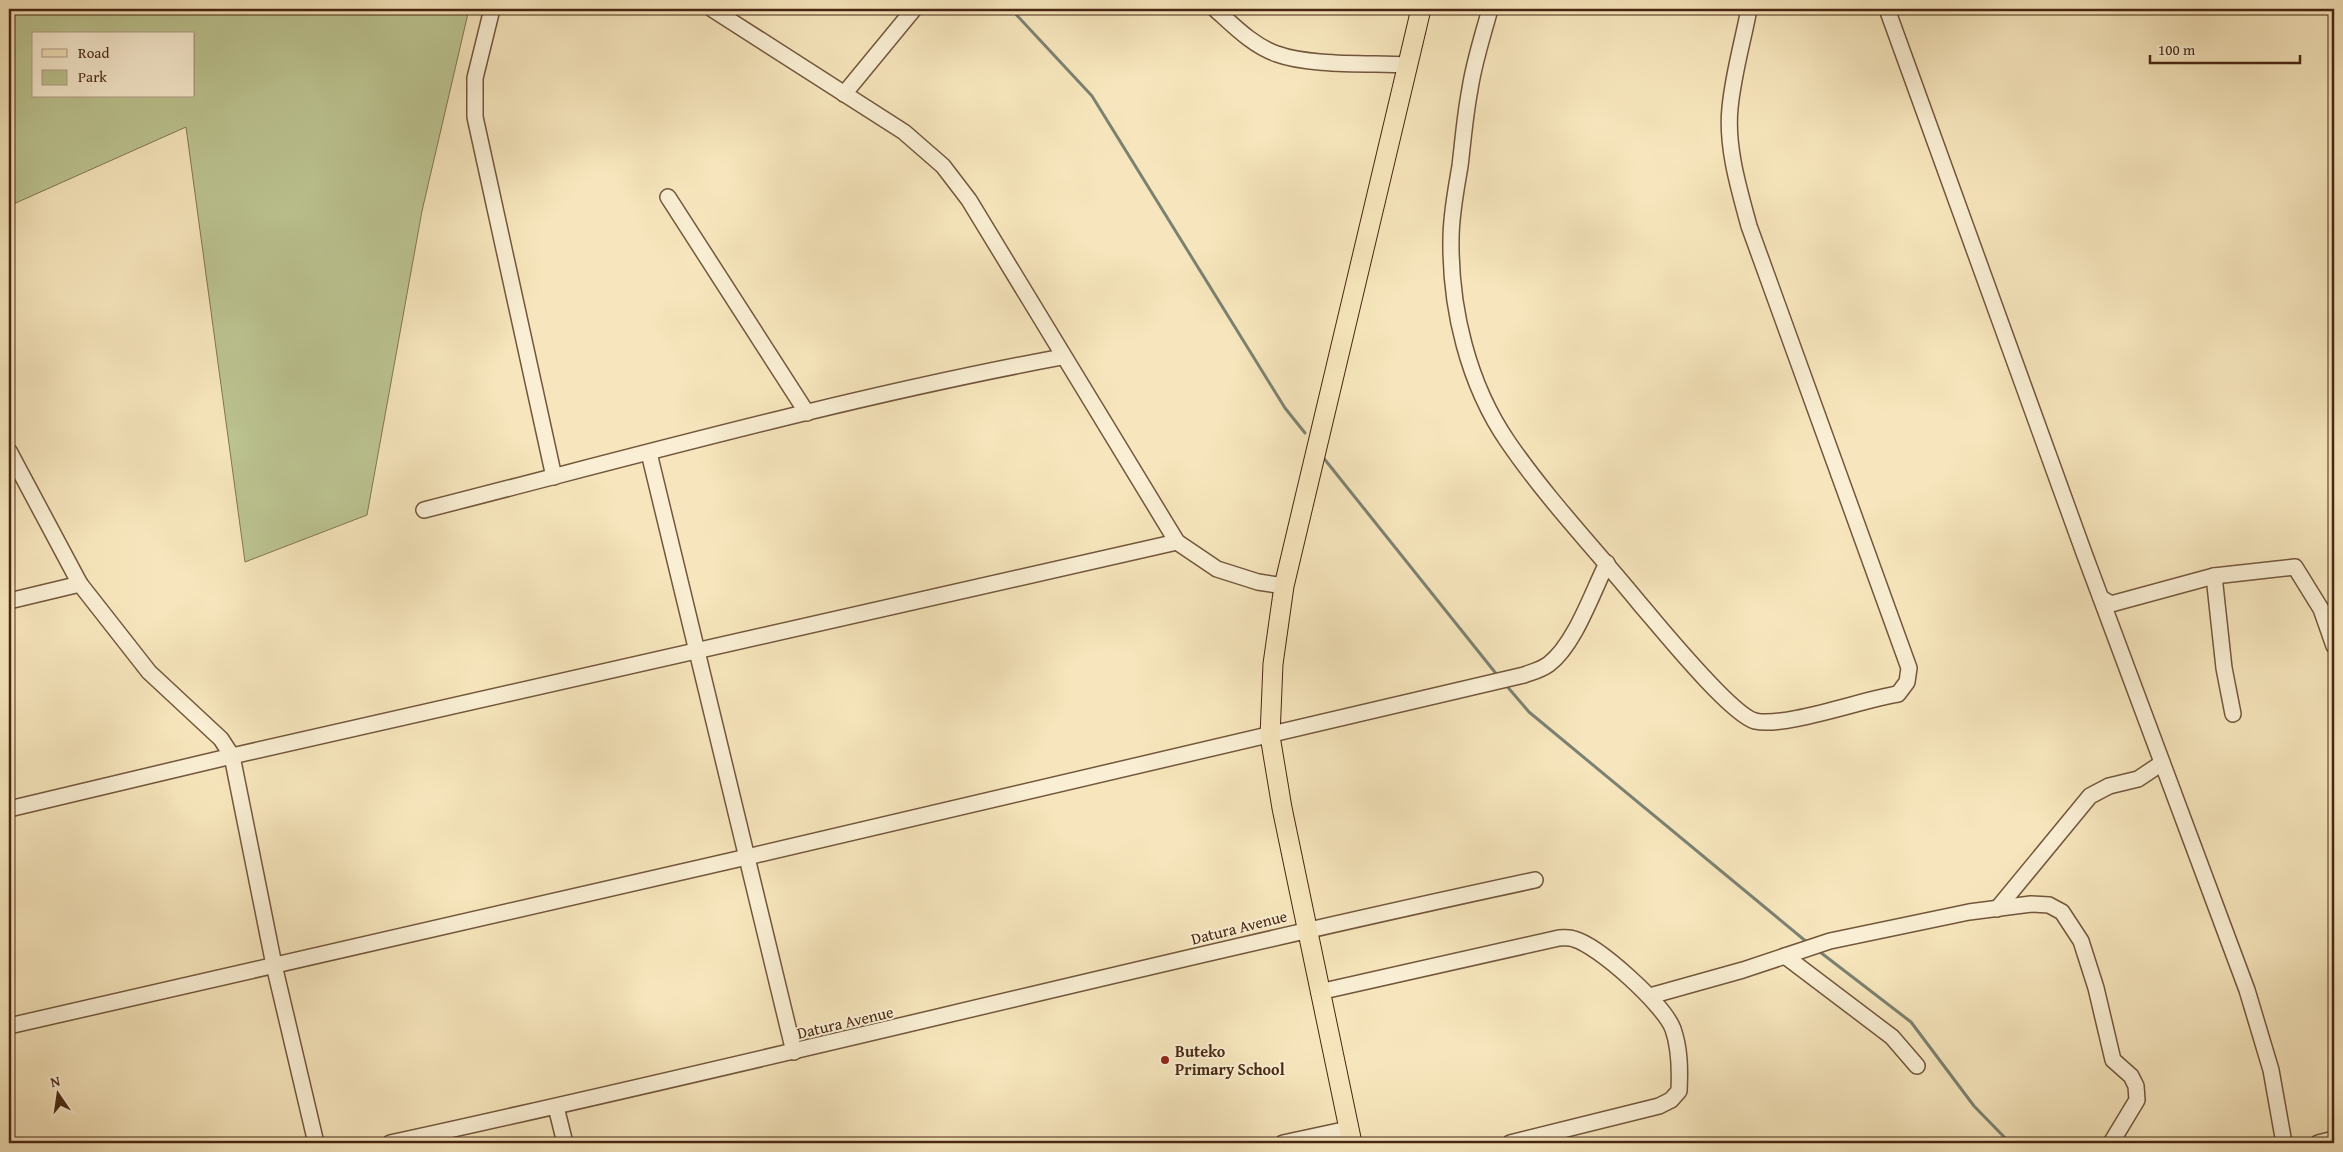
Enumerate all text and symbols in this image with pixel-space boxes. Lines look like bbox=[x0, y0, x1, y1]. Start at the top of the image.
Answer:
legend bbox=[32, 32, 195, 98]
scale bar bbox=[2150, 32, 2300, 64]
text: 100 m bbox=[2158, 39, 2196, 60]
text: Road bbox=[78, 42, 109, 63]
text: Park bbox=[78, 66, 107, 87]
street label: Datura Avenue bbox=[1188, 903, 1290, 951]
street label: Datura Avenue bbox=[794, 999, 896, 1045]
place label: Buteko Primary School bbox=[1175, 1039, 1285, 1081]
marker: Buteko Primary School bbox=[1159, 1054, 1171, 1066]
north arrow bbox=[32, 1070, 82, 1120]
text: N bbox=[48, 1070, 63, 1092]

